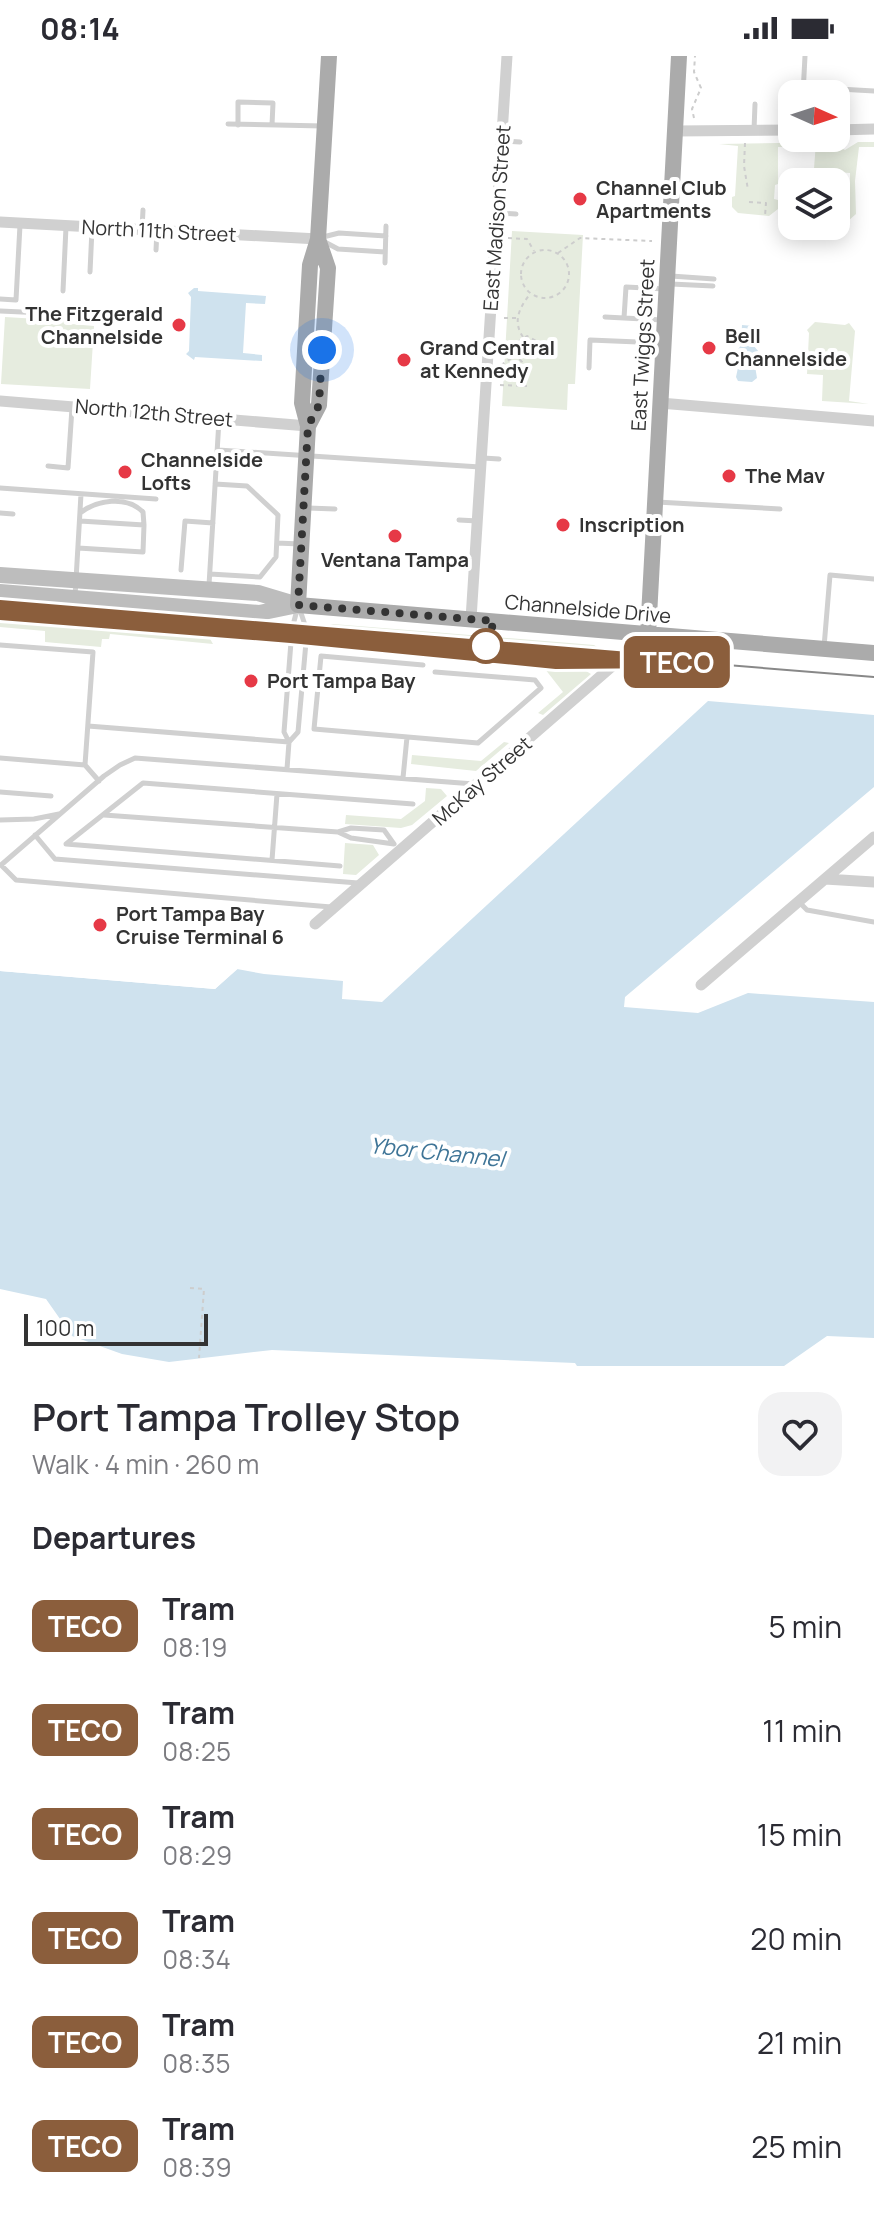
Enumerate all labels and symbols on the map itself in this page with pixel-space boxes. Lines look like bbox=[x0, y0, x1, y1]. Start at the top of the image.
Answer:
north arrow bbox=[778, 80, 850, 152]
street label: East Madison Street bbox=[477, 124, 516, 312]
place label: Channel Club Apartments bbox=[596, 174, 727, 224]
marker: Channel Club Apartments bbox=[571, 190, 589, 208]
street label: North 11th Street bbox=[81, 213, 237, 248]
street label: East Twiggs Street bbox=[624, 258, 661, 432]
place label: The Fitzgerald Channelside bbox=[25, 300, 163, 350]
marker: The Fitzgerald Channelside bbox=[170, 316, 188, 334]
place label: Bell Channelside bbox=[725, 322, 847, 372]
your location bbox=[302, 330, 342, 370]
place label: Grand Central at Kennedy bbox=[420, 334, 555, 384]
marker: Bell Channelside bbox=[700, 339, 718, 357]
marker: Grand Central at Kennedy bbox=[395, 351, 413, 369]
street label: North 12th Street bbox=[74, 392, 234, 433]
place label: Channelside Lofts bbox=[141, 446, 263, 496]
place label: The Mav bbox=[745, 462, 825, 489]
marker: Channelside Lofts bbox=[116, 463, 134, 481]
marker: The Mav bbox=[720, 467, 738, 485]
place label: Inscription bbox=[579, 511, 685, 538]
marker: Inscription bbox=[554, 516, 572, 534]
marker: Ventana Tampa bbox=[386, 527, 404, 545]
place label: Ventana Tampa bbox=[321, 546, 469, 573]
street label: Channelside Drive bbox=[504, 588, 672, 629]
unlabelled marker bbox=[469, 629, 503, 663]
line badge: TECO bbox=[621, 636, 733, 688]
place label: Port Tampa Bay bbox=[267, 667, 416, 694]
marker: Port Tampa Bay bbox=[242, 672, 260, 690]
street label: McKay Street bbox=[426, 730, 537, 831]
place label: Port Tampa Bay Cruise Terminal 6 bbox=[116, 900, 284, 950]
marker: Port Tampa Bay Cruise Terminal 6 bbox=[91, 916, 109, 934]
water label: Ybor Channel bbox=[368, 1130, 509, 1174]
scale bar bbox=[24, 1310, 208, 1346]

